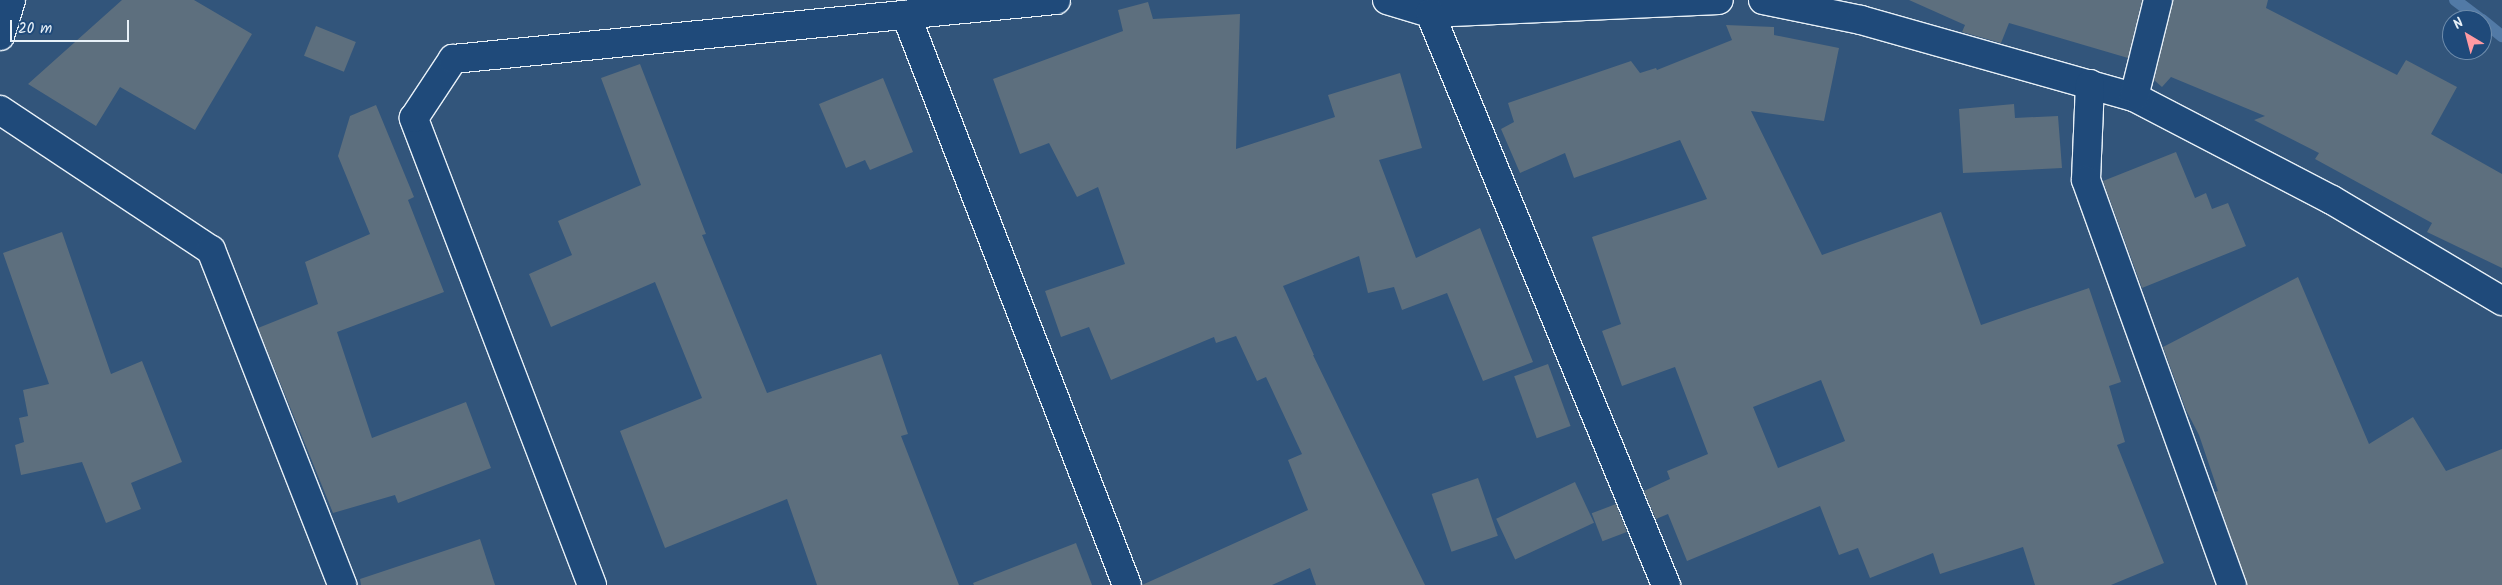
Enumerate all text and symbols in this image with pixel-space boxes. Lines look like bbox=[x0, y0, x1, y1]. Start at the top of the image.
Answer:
scale bar bbox=[12, 10, 131, 42]
north arrow bbox=[2442, 10, 2492, 60]
text: N bbox=[2448, 12, 2469, 35]
text: 20 m bbox=[18, 17, 52, 41]

